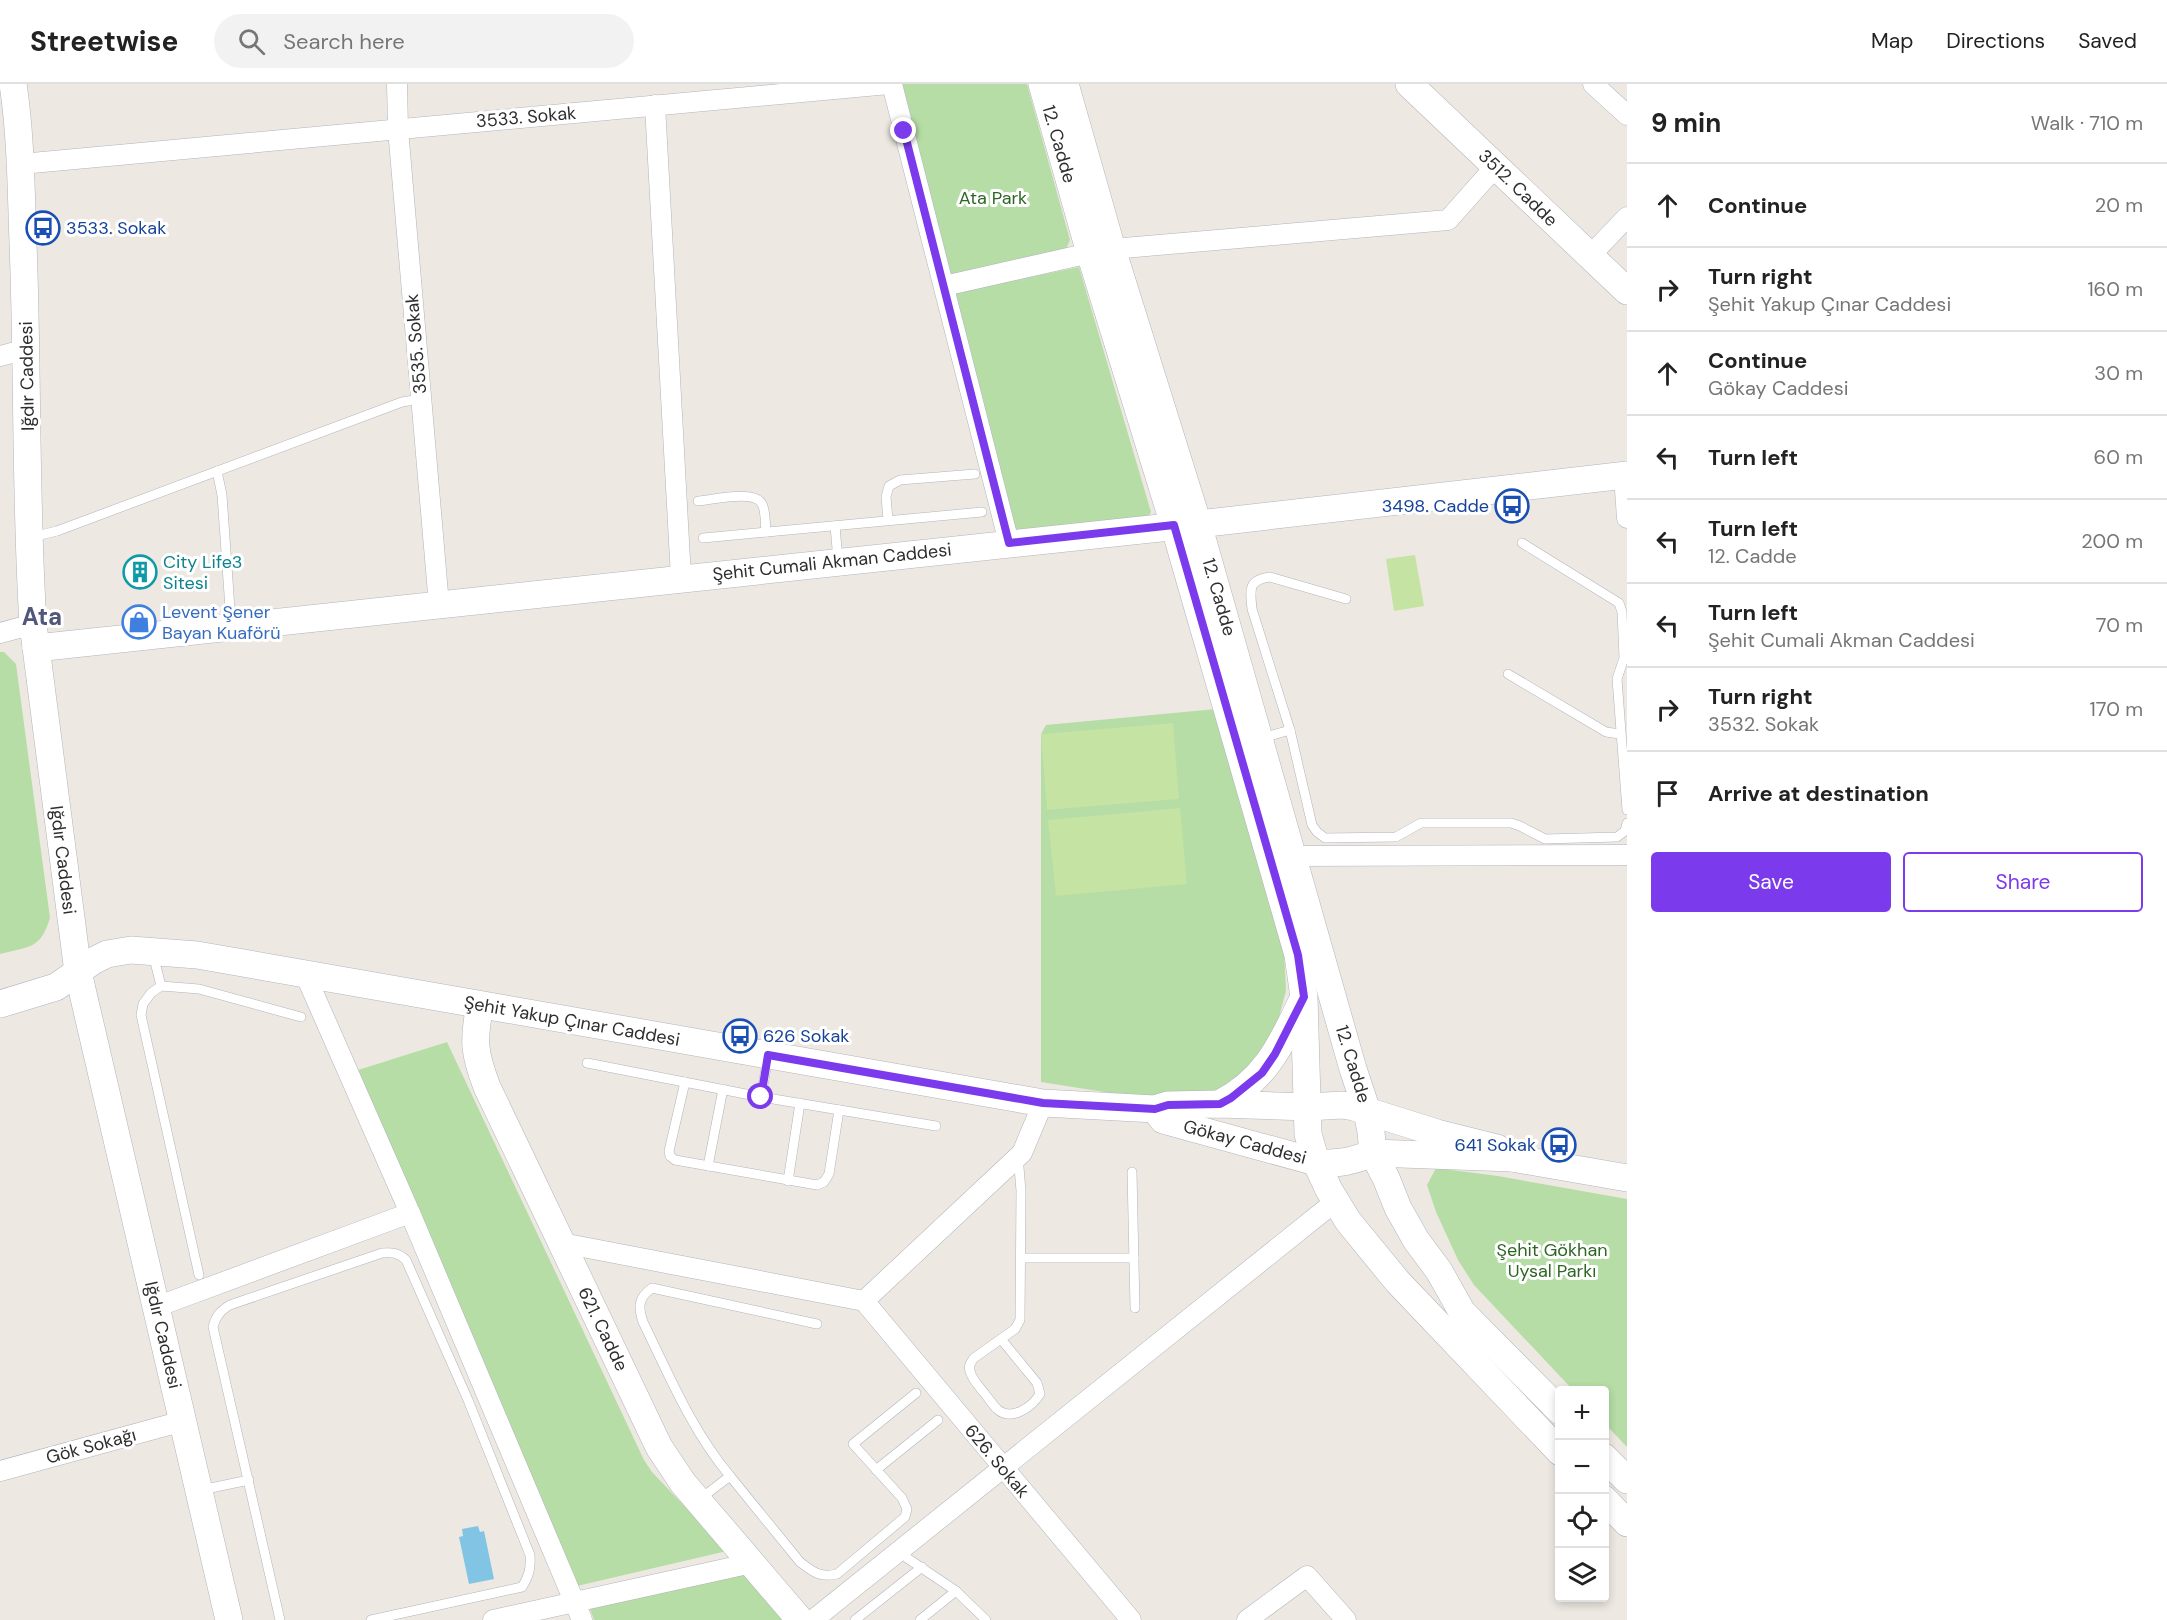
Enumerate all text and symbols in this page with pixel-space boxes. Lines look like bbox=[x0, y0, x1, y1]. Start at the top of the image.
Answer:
search box bbox=[214, 14, 634, 68]
text: Streetwise bbox=[30, 23, 178, 60]
icon: search bbox=[235, 25, 268, 58]
text: Search here bbox=[283, 27, 405, 56]
text: Map bbox=[1871, 27, 1913, 55]
text: Directions bbox=[1946, 27, 2045, 55]
text: Saved bbox=[2078, 27, 2137, 55]
street label: 3533. Sokak bbox=[475, 101, 577, 133]
street label: 12. Cadde bbox=[1036, 102, 1082, 186]
text: 9 min bbox=[1651, 106, 1721, 140]
text: Walk · 710 m bbox=[2031, 110, 2143, 136]
route end bbox=[890, 117, 916, 143]
street label: 3512. Cadde bbox=[1473, 144, 1563, 232]
park label: Ata Park bbox=[959, 186, 1027, 210]
icon: ahead bbox=[1651, 189, 1684, 222]
text: Continue bbox=[1708, 191, 1807, 220]
text: 20 m bbox=[2095, 192, 2143, 218]
bus stop icon: 3533. Sokak bbox=[25, 210, 61, 246]
place label: 3533. Sokak bbox=[66, 216, 166, 240]
text: Turn right bbox=[1708, 262, 1813, 291]
icon: right bbox=[1651, 273, 1684, 306]
text: 160 m bbox=[2087, 276, 2143, 302]
text: Şehit Yakup Çınar Caddesi bbox=[1708, 291, 1951, 317]
street label: 3535. Sokak bbox=[400, 293, 432, 395]
street label: Iğdır Caddesi bbox=[14, 321, 40, 431]
text: Continue bbox=[1708, 346, 1807, 375]
icon: ahead bbox=[1651, 357, 1684, 390]
text: 30 m bbox=[2094, 360, 2143, 386]
text: Gökay Caddesi bbox=[1708, 375, 1849, 401]
icon: left bbox=[1651, 441, 1684, 474]
text: Turn left bbox=[1708, 443, 1798, 472]
text: 60 m bbox=[2094, 444, 2143, 470]
bus stop icon: 3498. Cadde bbox=[1494, 488, 1530, 524]
place label: 3498. Cadde bbox=[1382, 494, 1489, 518]
text: Turn left bbox=[1708, 514, 1798, 543]
icon: left bbox=[1651, 525, 1684, 558]
text: 200 m bbox=[2081, 528, 2143, 554]
street label: Şehit Cumali Akman Caddesi bbox=[711, 538, 953, 586]
text: 12. Cadde bbox=[1708, 543, 1797, 569]
place label: City Life3 Sitesi bbox=[163, 550, 243, 595]
building icon: City Life3 Sitesi bbox=[122, 554, 158, 590]
street label: 12. Cadde bbox=[1196, 555, 1242, 639]
text: Turn left bbox=[1708, 598, 1798, 627]
place label: Levent Şener Bayan Kuaförü bbox=[162, 600, 280, 645]
district label: Ata bbox=[22, 601, 62, 632]
shop icon: Levent Şener Bayan Kuaförü bbox=[121, 604, 157, 640]
icon: left bbox=[1651, 609, 1684, 642]
text: 70 m bbox=[2096, 612, 2143, 638]
text: Şehit Cumali Akman Caddesi bbox=[1708, 627, 1975, 653]
text: Turn right bbox=[1708, 682, 1813, 711]
icon: right bbox=[1651, 693, 1684, 726]
text: 170 m bbox=[2090, 696, 2143, 722]
text: 3532. Sokak bbox=[1708, 711, 1819, 737]
icon: arrive bbox=[1651, 777, 1684, 810]
text: Arrive at destination bbox=[1708, 779, 1929, 808]
street label: Iğdır Caddesi bbox=[44, 804, 82, 916]
button: Save bbox=[1651, 852, 1891, 912]
button: Share bbox=[1903, 852, 2143, 912]
street label: Şehit Yakup Çınar Caddesi bbox=[462, 990, 682, 1052]
bus stop icon: 626 Sokak bbox=[722, 1018, 758, 1054]
street label: 12. Cadde bbox=[1330, 1022, 1376, 1106]
place label: 626 Sokak bbox=[763, 1024, 849, 1048]
route start bbox=[747, 1083, 773, 1109]
street label: Gökay Caddesi bbox=[1181, 1114, 1309, 1170]
bus stop icon: 641 Sokak bbox=[1541, 1127, 1577, 1163]
place label: 641 Sokak bbox=[1454, 1133, 1536, 1157]
park label: Şehit Gökhan Uysal Parkı bbox=[1496, 1238, 1608, 1283]
street label: Iğdır Caddesi bbox=[139, 1279, 187, 1391]
street label: 621. Cadde bbox=[572, 1283, 634, 1375]
map controls bbox=[1555, 1386, 1609, 1602]
button: + bbox=[1555, 1386, 1609, 1440]
street label: 626. Sokak bbox=[959, 1419, 1035, 1503]
street label: Gök Sokağı bbox=[43, 1422, 139, 1470]
button: − bbox=[1555, 1440, 1609, 1494]
button: locate bbox=[1555, 1494, 1609, 1548]
button: layers bbox=[1555, 1548, 1609, 1602]

